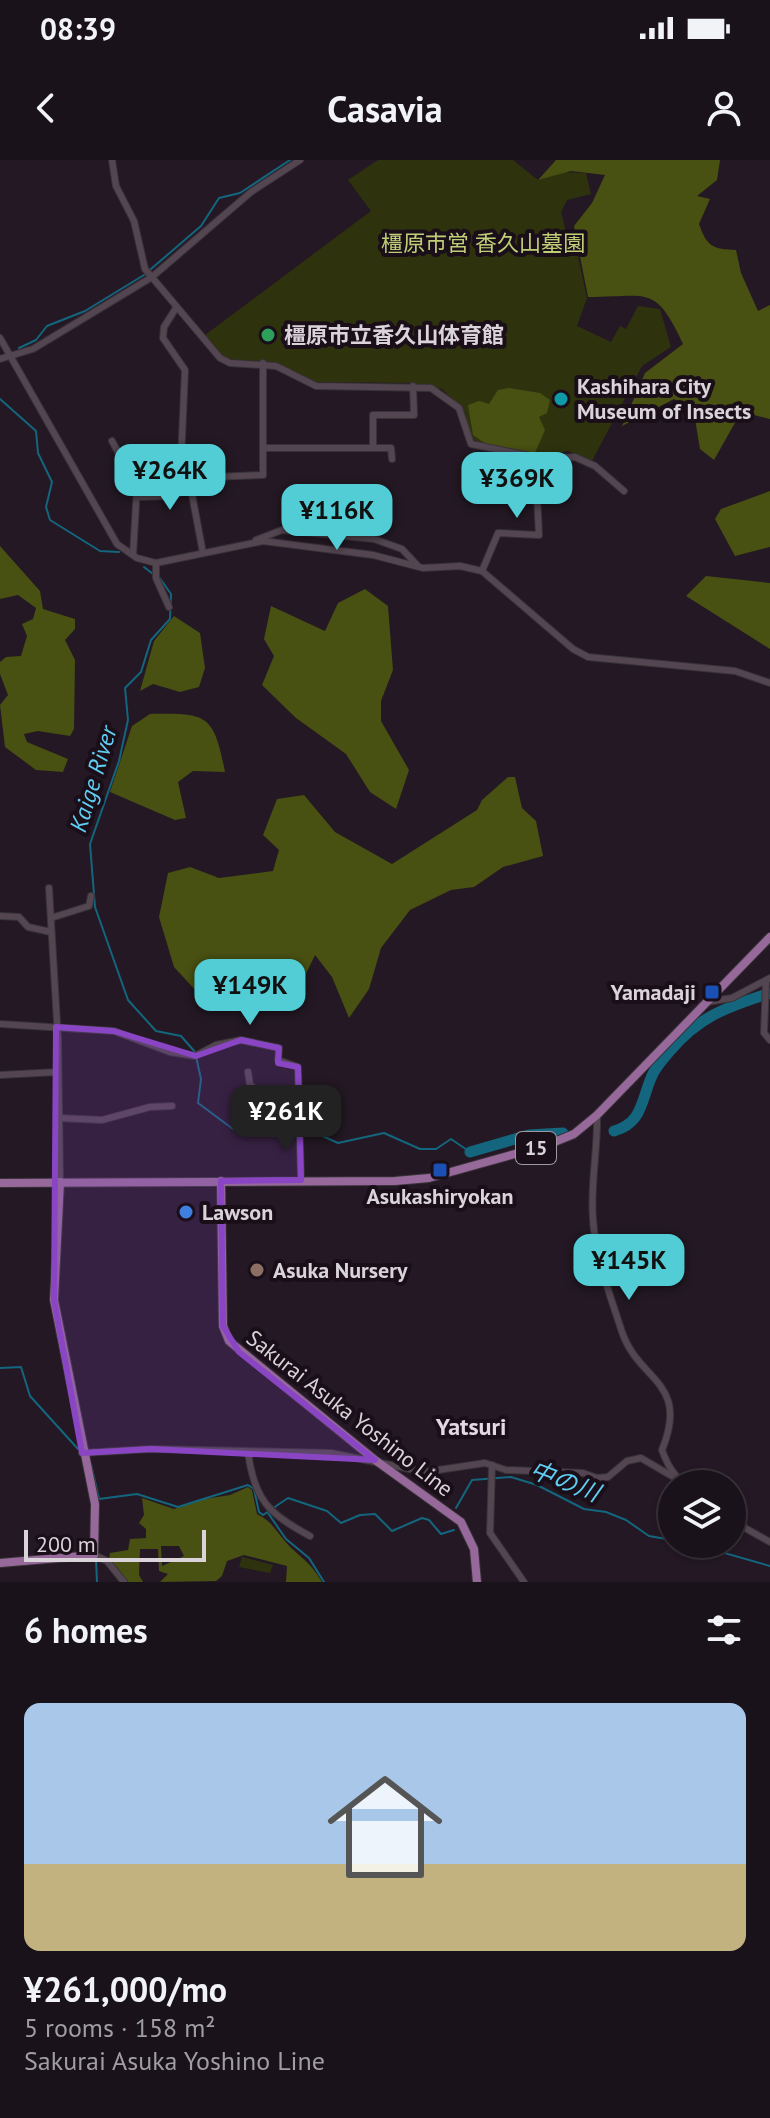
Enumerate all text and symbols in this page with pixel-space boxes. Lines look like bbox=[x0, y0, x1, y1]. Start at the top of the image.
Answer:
text: 08:39 bbox=[40, 9, 116, 48]
text: Casavia bbox=[327, 85, 443, 132]
icon: back bbox=[24, 86, 68, 130]
icon: person bbox=[702, 86, 746, 130]
park label: 橿原市営 香久山墓園 bbox=[381, 229, 585, 257]
place label: 橿原市立香久山体育館 bbox=[284, 321, 504, 349]
marker: 橿原市立香久山体育館 bbox=[259, 326, 277, 344]
place label: Kashihara City Museum of Insects bbox=[577, 372, 751, 425]
marker: Kashihara City Museum of Insects bbox=[552, 390, 570, 408]
pin: ¥264K bbox=[114, 444, 226, 512]
pin: ¥369K bbox=[461, 452, 573, 520]
text: ¥264K bbox=[132, 453, 208, 486]
text: ¥369K bbox=[479, 461, 555, 494]
pin: ¥116K bbox=[281, 484, 393, 552]
text: ¥116K bbox=[299, 493, 375, 526]
water label: Kaige River bbox=[62, 720, 124, 836]
pin: ¥149K bbox=[194, 959, 306, 1027]
text: ¥149K bbox=[212, 968, 288, 1001]
place label: Yamadaji bbox=[609, 978, 696, 1006]
marker: Yamadaji bbox=[703, 983, 721, 1001]
pin: ¥261K bbox=[230, 1085, 342, 1153]
text: ¥261K bbox=[248, 1094, 324, 1127]
road number: 15 bbox=[516, 1132, 556, 1164]
marker: Asukashiryokan bbox=[431, 1161, 449, 1179]
place label: Asukashiryokan bbox=[367, 1182, 513, 1210]
place label: Lawson bbox=[202, 1198, 273, 1226]
marker: Lawson bbox=[177, 1203, 195, 1221]
pin: ¥145K bbox=[573, 1234, 685, 1302]
text: ¥145K bbox=[591, 1243, 667, 1276]
place label: Asuka Nursery bbox=[273, 1256, 408, 1284]
marker: Asuka Nursery bbox=[248, 1261, 266, 1279]
street label: Sakurai Asuka Yoshino Line bbox=[241, 1324, 459, 1502]
district label: Yatsuri bbox=[435, 1411, 506, 1442]
water label: 中の川 bbox=[526, 1454, 607, 1509]
map controls bbox=[658, 1470, 746, 1558]
button: layers bbox=[658, 1470, 746, 1558]
scale bar bbox=[24, 1526, 206, 1562]
text: 200 m bbox=[36, 1530, 96, 1558]
text: 6 homes bbox=[24, 1608, 148, 1652]
icon: filters bbox=[702, 1608, 746, 1652]
icon: home bbox=[313, 1755, 457, 1899]
text: ¥261,000/mo bbox=[24, 1967, 227, 2011]
text: 5 rooms · 158 m² bbox=[24, 2011, 216, 2044]
text: Sakurai Asuka Yoshino Line bbox=[24, 2044, 325, 2077]

